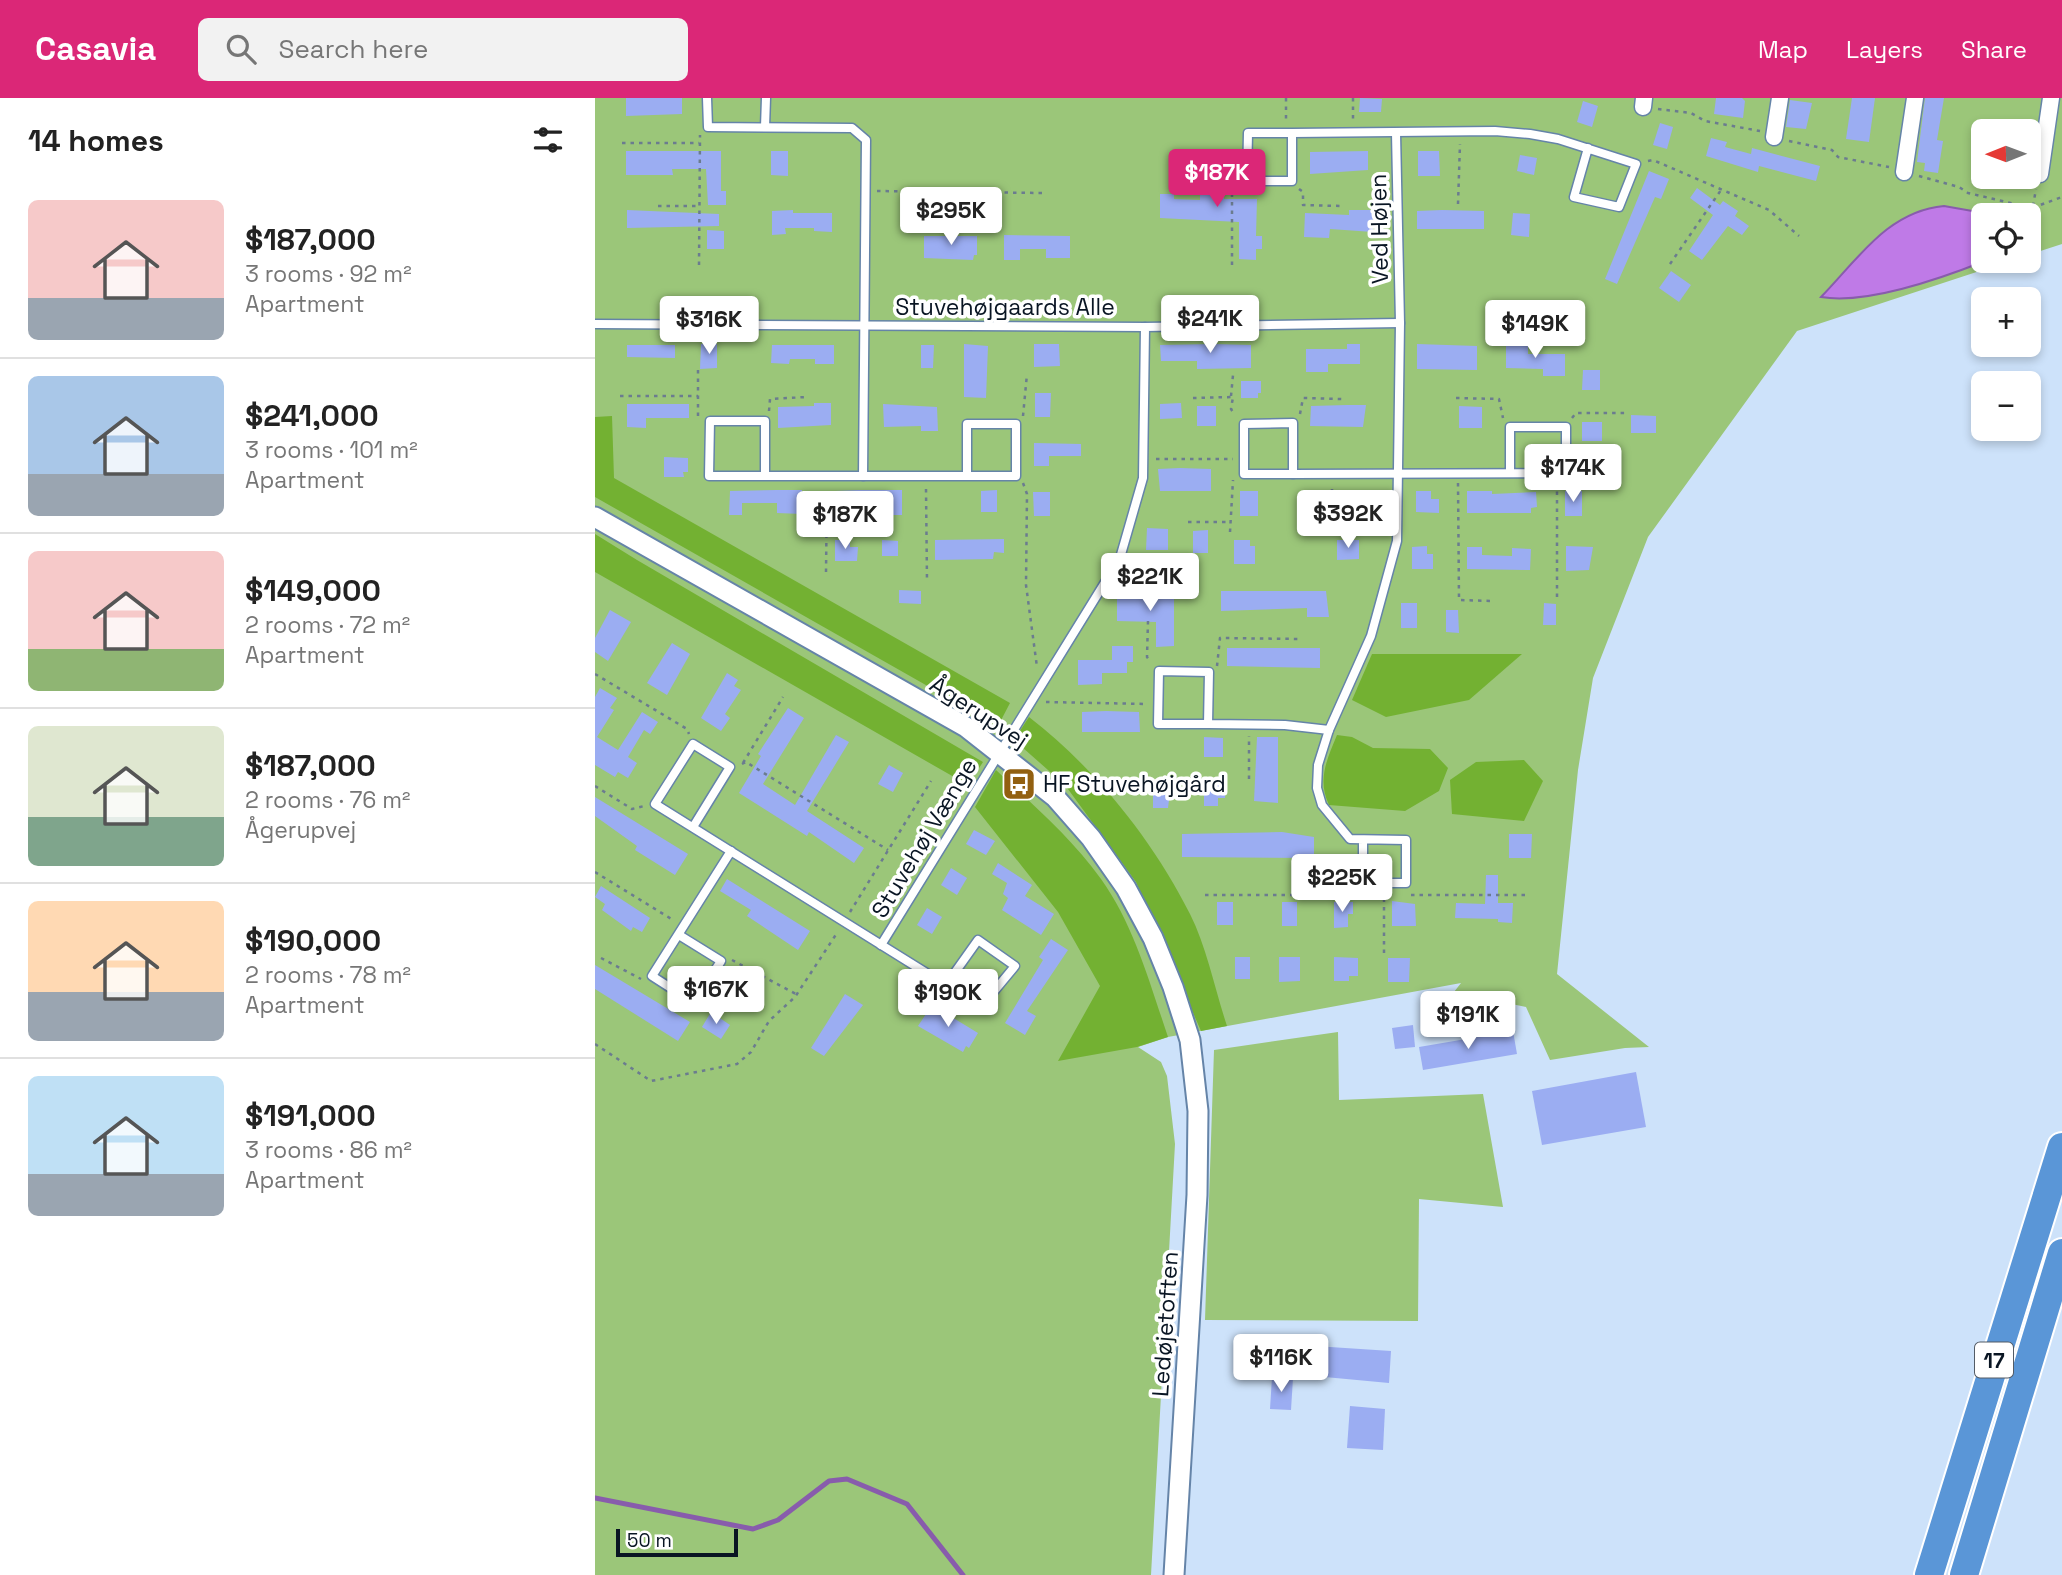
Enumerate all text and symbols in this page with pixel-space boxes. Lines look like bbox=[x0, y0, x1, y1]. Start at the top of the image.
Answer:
search box bbox=[198, 18, 688, 81]
text: Casavia bbox=[35, 28, 156, 70]
icon: search bbox=[222, 30, 260, 68]
text: Search here bbox=[278, 32, 428, 66]
text: Map bbox=[1758, 34, 1808, 65]
text: Layers bbox=[1846, 34, 1923, 65]
text: Share bbox=[1961, 34, 2027, 65]
north arrow bbox=[1971, 119, 2041, 189]
map controls bbox=[1971, 119, 2041, 441]
text: 14 homes bbox=[28, 121, 164, 160]
icon: filters bbox=[529, 121, 567, 159]
pin: $187K bbox=[1168, 150, 1266, 209]
text: $187K bbox=[1184, 157, 1250, 187]
street label: Ved Højen bbox=[1363, 174, 1395, 284]
pin: $295K bbox=[902, 188, 1000, 247]
text: $295K bbox=[916, 195, 986, 225]
button: locate bbox=[1971, 203, 2041, 273]
text: $187,000 bbox=[245, 220, 376, 259]
icon: home bbox=[84, 228, 168, 312]
text: 3 rooms · 92 m² bbox=[245, 259, 412, 289]
button: + bbox=[1971, 287, 2041, 357]
text: Apartment bbox=[245, 289, 365, 319]
street label: Stuvehøjgaards Alle bbox=[895, 292, 1115, 322]
pin: $316K bbox=[660, 296, 758, 356]
pin: $241K bbox=[1161, 296, 1259, 355]
pin: $149K bbox=[1486, 300, 1584, 360]
text: $241K bbox=[1177, 303, 1243, 333]
text: $316K bbox=[676, 304, 742, 334]
text: $149K bbox=[1501, 308, 1569, 338]
button: − bbox=[1971, 371, 2041, 441]
text: $241,000 bbox=[245, 396, 379, 435]
icon: home bbox=[84, 404, 168, 488]
text: 3 rooms · 101 m² bbox=[245, 435, 418, 465]
pin: $174K bbox=[1524, 444, 1622, 504]
text: $174K bbox=[1540, 452, 1606, 482]
text: Apartment bbox=[245, 465, 365, 495]
pin: $392K bbox=[1299, 490, 1397, 550]
pin: $187K bbox=[796, 491, 894, 551]
text: $392K bbox=[1313, 498, 1383, 528]
text: $187K bbox=[812, 499, 878, 529]
pin: $221K bbox=[1101, 554, 1199, 613]
text: $221K bbox=[1117, 561, 1183, 591]
text: $149,000 bbox=[245, 571, 381, 610]
icon: home bbox=[84, 579, 168, 663]
text: 2 rooms · 72 m² bbox=[245, 610, 410, 640]
text: Apartment bbox=[245, 640, 365, 670]
street label: Ågerupvej bbox=[924, 669, 1034, 755]
text: $187,000 bbox=[245, 746, 376, 785]
street label: Stuvehøj Vænge bbox=[865, 753, 983, 923]
icon: home bbox=[84, 754, 168, 838]
bus stop icon: HF Stuvehøjgård bbox=[1000, 765, 1038, 803]
place label: HF Stuvehøjgård bbox=[1043, 769, 1226, 799]
text: 2 rooms · 76 m² bbox=[245, 785, 410, 815]
text: Ågerupvej bbox=[245, 815, 356, 845]
pin: $225K bbox=[1293, 854, 1391, 914]
text: $225K bbox=[1307, 862, 1377, 892]
text: $190,000 bbox=[245, 921, 381, 960]
icon: home bbox=[84, 929, 168, 1013]
text: 2 rooms · 78 m² bbox=[245, 960, 411, 990]
pin: $167K bbox=[667, 967, 765, 1026]
pin: $190K bbox=[899, 970, 997, 1029]
text: $167K bbox=[683, 974, 749, 1004]
text: $190K bbox=[914, 977, 982, 1007]
text: Apartment bbox=[245, 990, 365, 1020]
pin: $191K bbox=[1419, 992, 1517, 1051]
text: $191K bbox=[1436, 999, 1500, 1029]
text: $191,000 bbox=[245, 1096, 376, 1135]
icon: home bbox=[84, 1104, 168, 1188]
text: 3 rooms · 86 m² bbox=[245, 1135, 412, 1165]
text: Apartment bbox=[245, 1165, 365, 1195]
street label: Ledøjetoften bbox=[1145, 1250, 1185, 1398]
pin: $116K bbox=[1232, 1334, 1330, 1394]
text: $116K bbox=[1249, 1342, 1313, 1372]
road number: 17 bbox=[1975, 1342, 2013, 1378]
scale bar bbox=[616, 1526, 739, 1558]
text: 50 m bbox=[627, 1528, 672, 1553]

